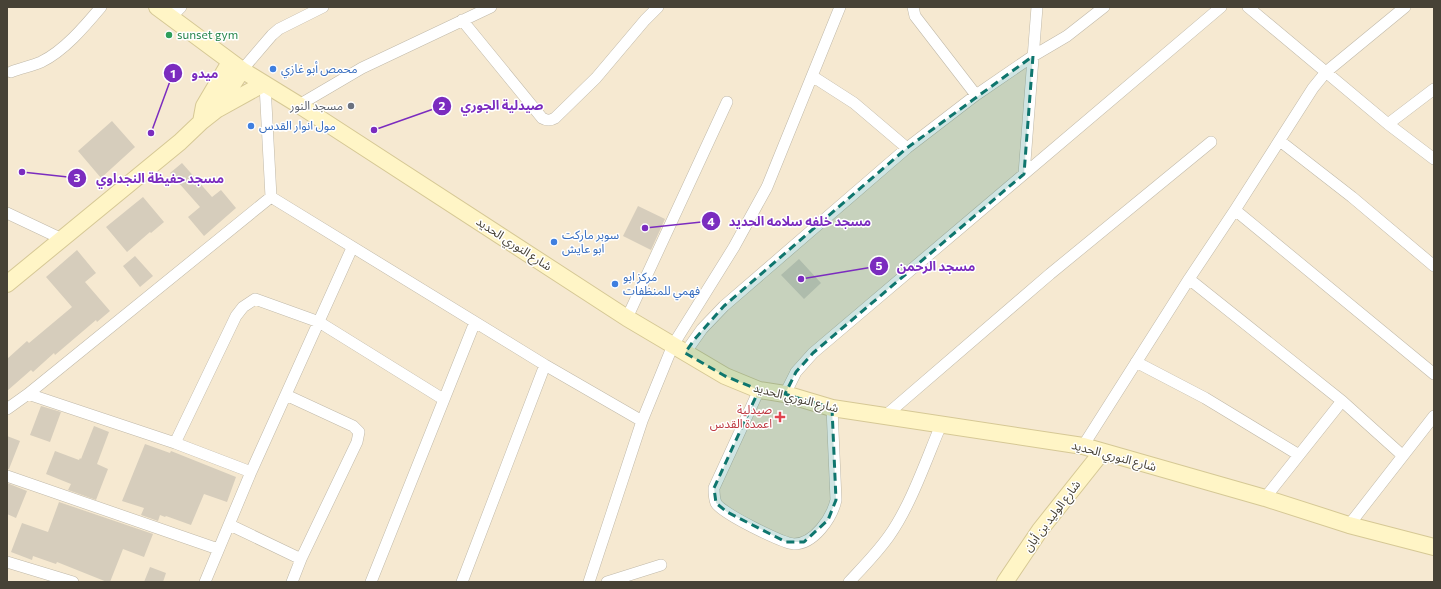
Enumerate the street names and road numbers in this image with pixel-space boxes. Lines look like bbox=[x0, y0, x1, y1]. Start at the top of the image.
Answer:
street label: شارع النوري الحديد bbox=[472, 214, 555, 276]
street label: شارع النوري الحديد bbox=[751, 380, 840, 418]
street label: شارع النوري الحديد bbox=[1069, 437, 1158, 477]
street label: شارع الوليد بن أبان bbox=[1020, 477, 1085, 556]

